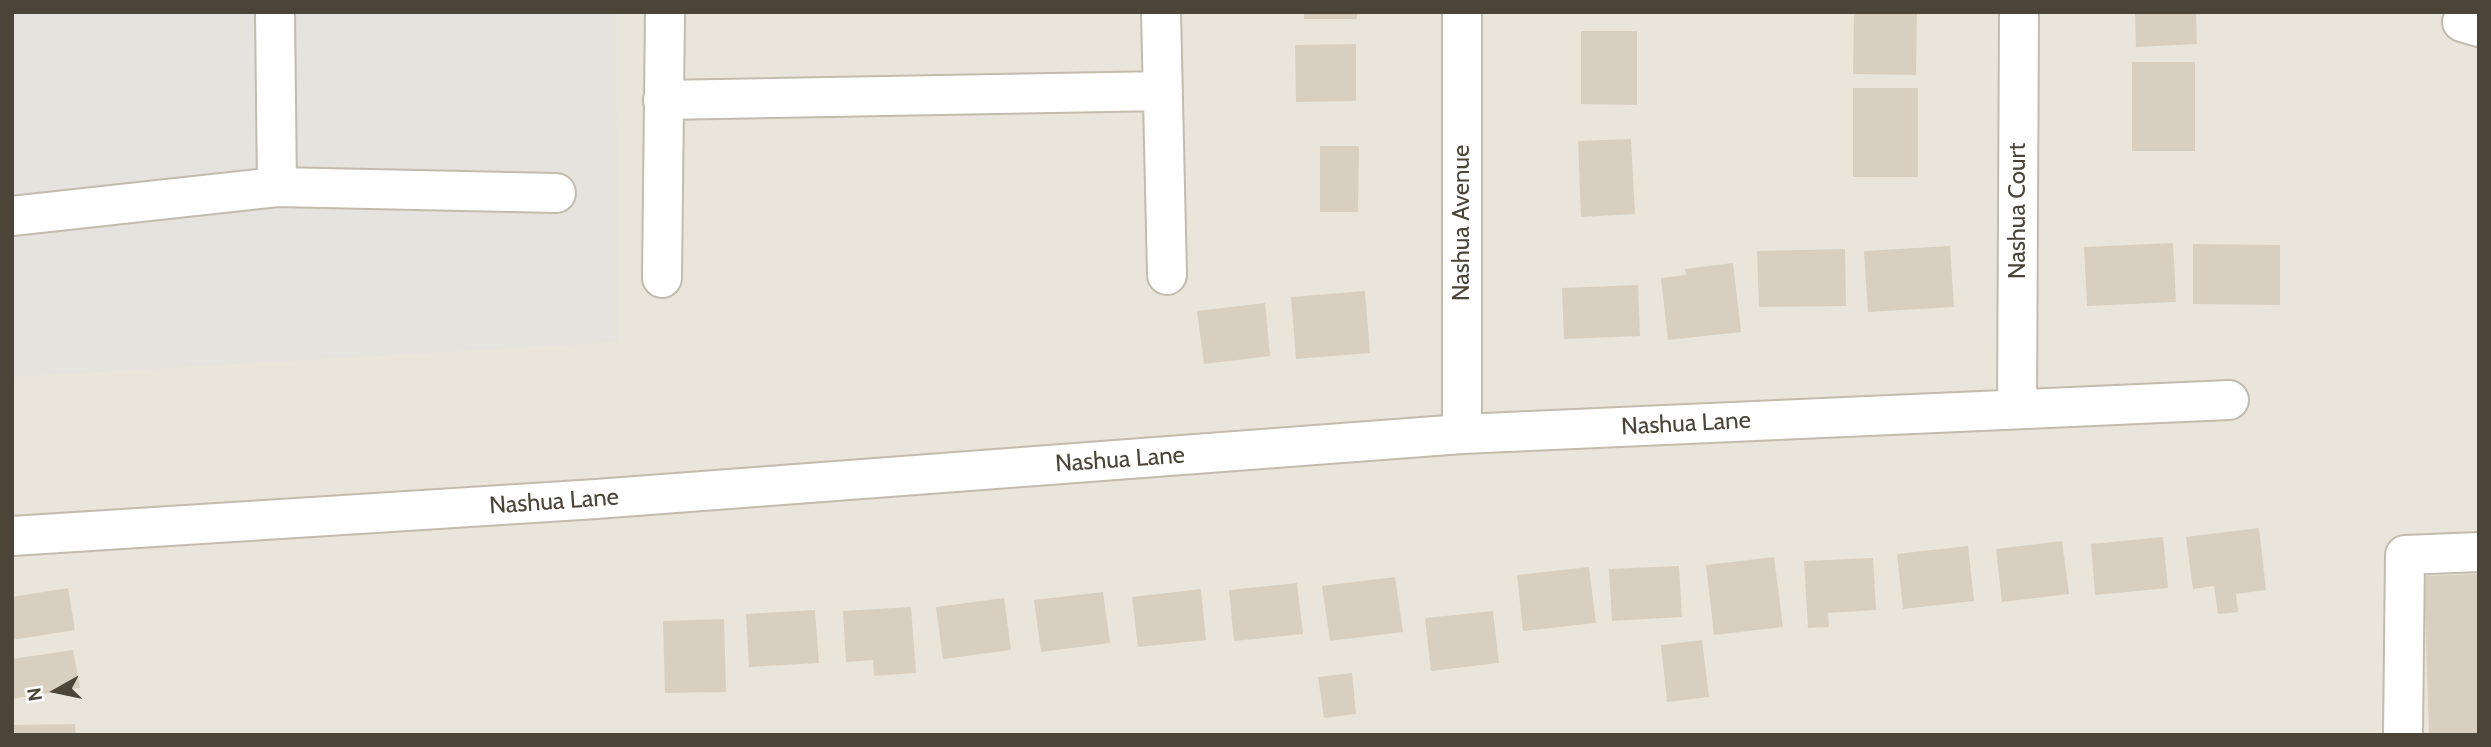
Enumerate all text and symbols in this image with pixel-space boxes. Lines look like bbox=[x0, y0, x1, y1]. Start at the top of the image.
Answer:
street label: Nashua Court bbox=[2004, 143, 2032, 279]
street label: Nashua Avenue bbox=[1448, 145, 1476, 301]
street label: Nashua Lane bbox=[1620, 406, 1752, 442]
street label: Nashua Lane bbox=[1054, 441, 1186, 479]
street label: Nashua Lane bbox=[488, 483, 620, 521]
north arrow bbox=[21, 656, 91, 726]
text: N bbox=[22, 686, 47, 703]

